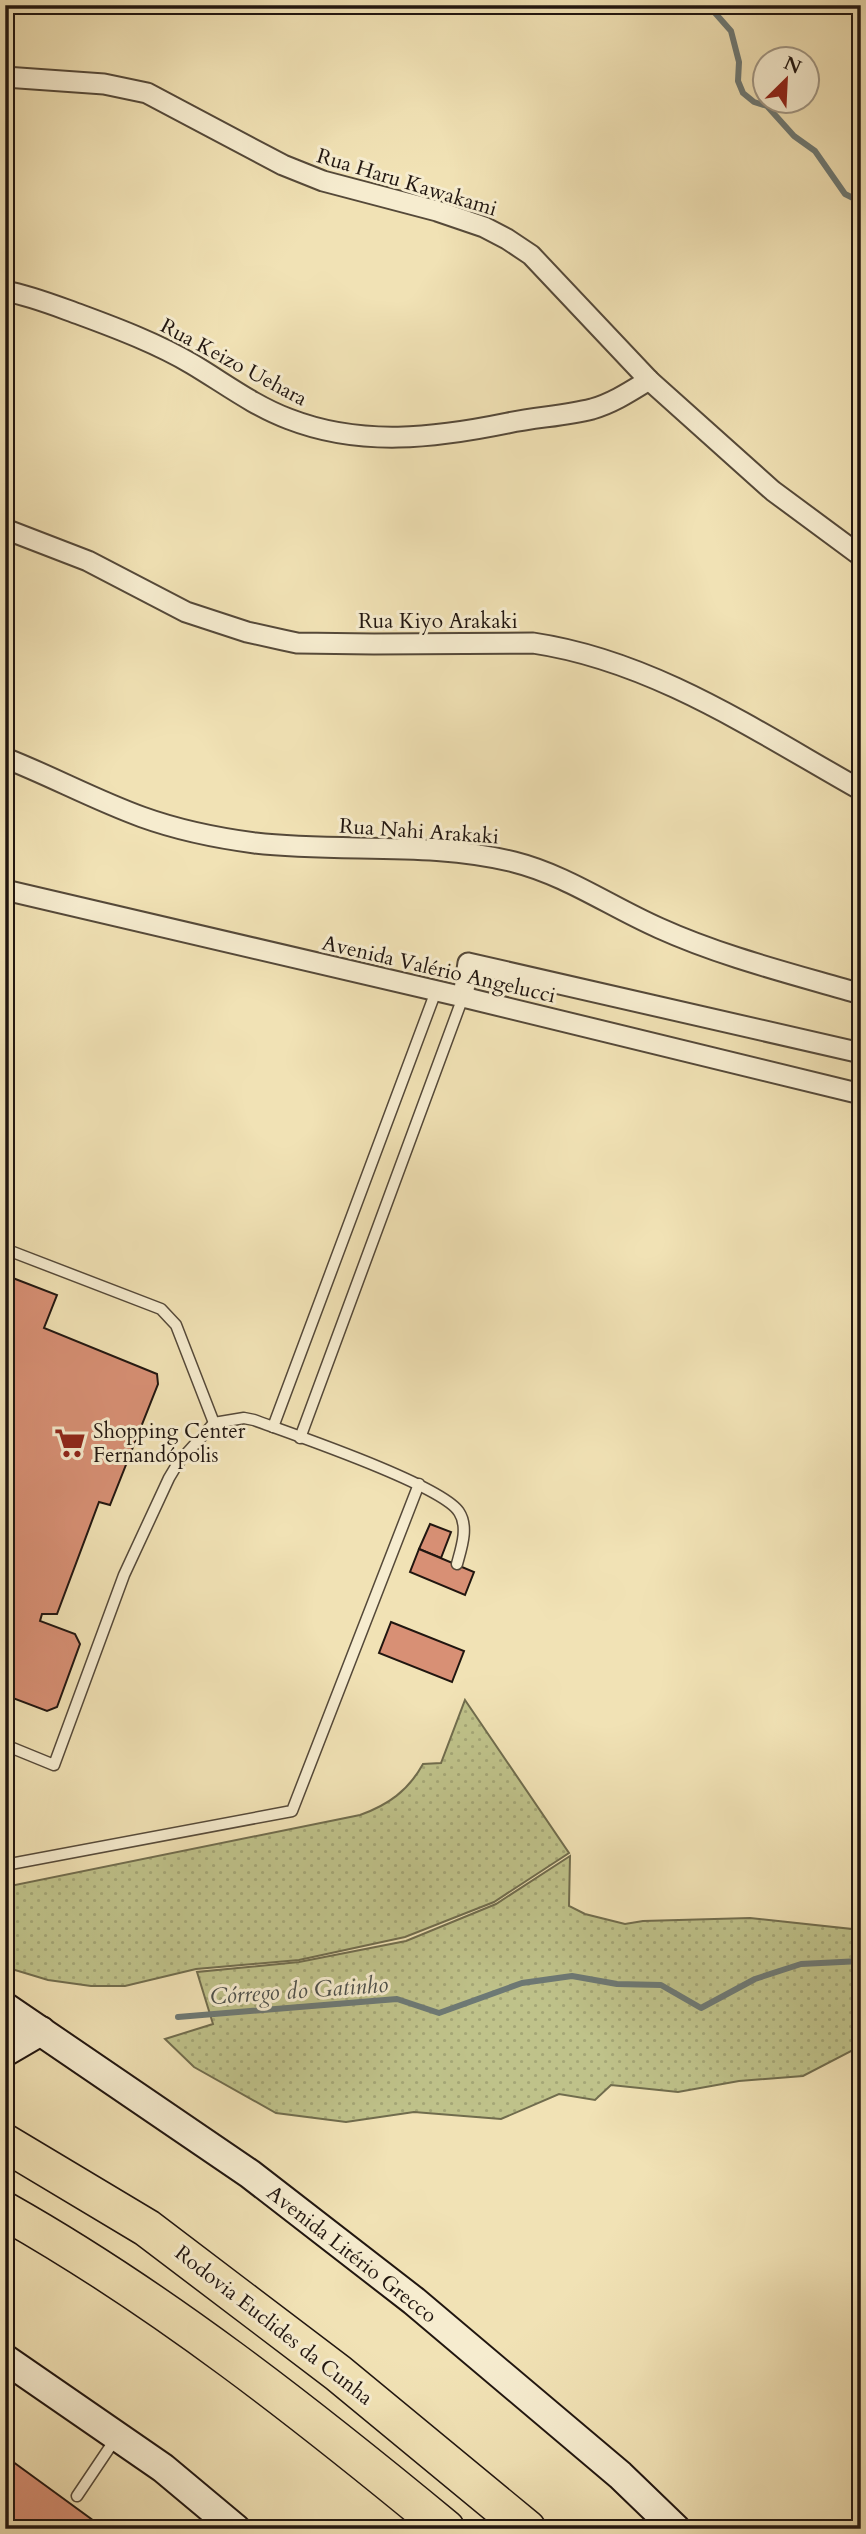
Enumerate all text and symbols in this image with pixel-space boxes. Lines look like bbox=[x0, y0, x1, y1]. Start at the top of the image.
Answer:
north arrow bbox=[750, 46, 820, 116]
text: N bbox=[780, 50, 806, 81]
street label: Rua Haru Kawakami bbox=[313, 141, 501, 224]
street label: Rua Keizo Uehara bbox=[155, 312, 312, 413]
street label: Rua Kiyo Arakaki bbox=[358, 607, 518, 636]
street label: Rua Nahi Arakaki bbox=[338, 811, 500, 852]
street label: Avenida Valério Angelucci bbox=[319, 928, 559, 1011]
place label: Shopping Center Fernandópolis bbox=[93, 1417, 246, 1470]
supermarket icon: Shopping Center Fernandópolis bbox=[53, 1426, 87, 1460]
water label: Córrego do Gatinho bbox=[209, 1969, 389, 2012]
street label: Avenida Litério Grecco bbox=[261, 2179, 443, 2330]
street label: Rodovia Euclides da Cunha bbox=[168, 2239, 379, 2412]

